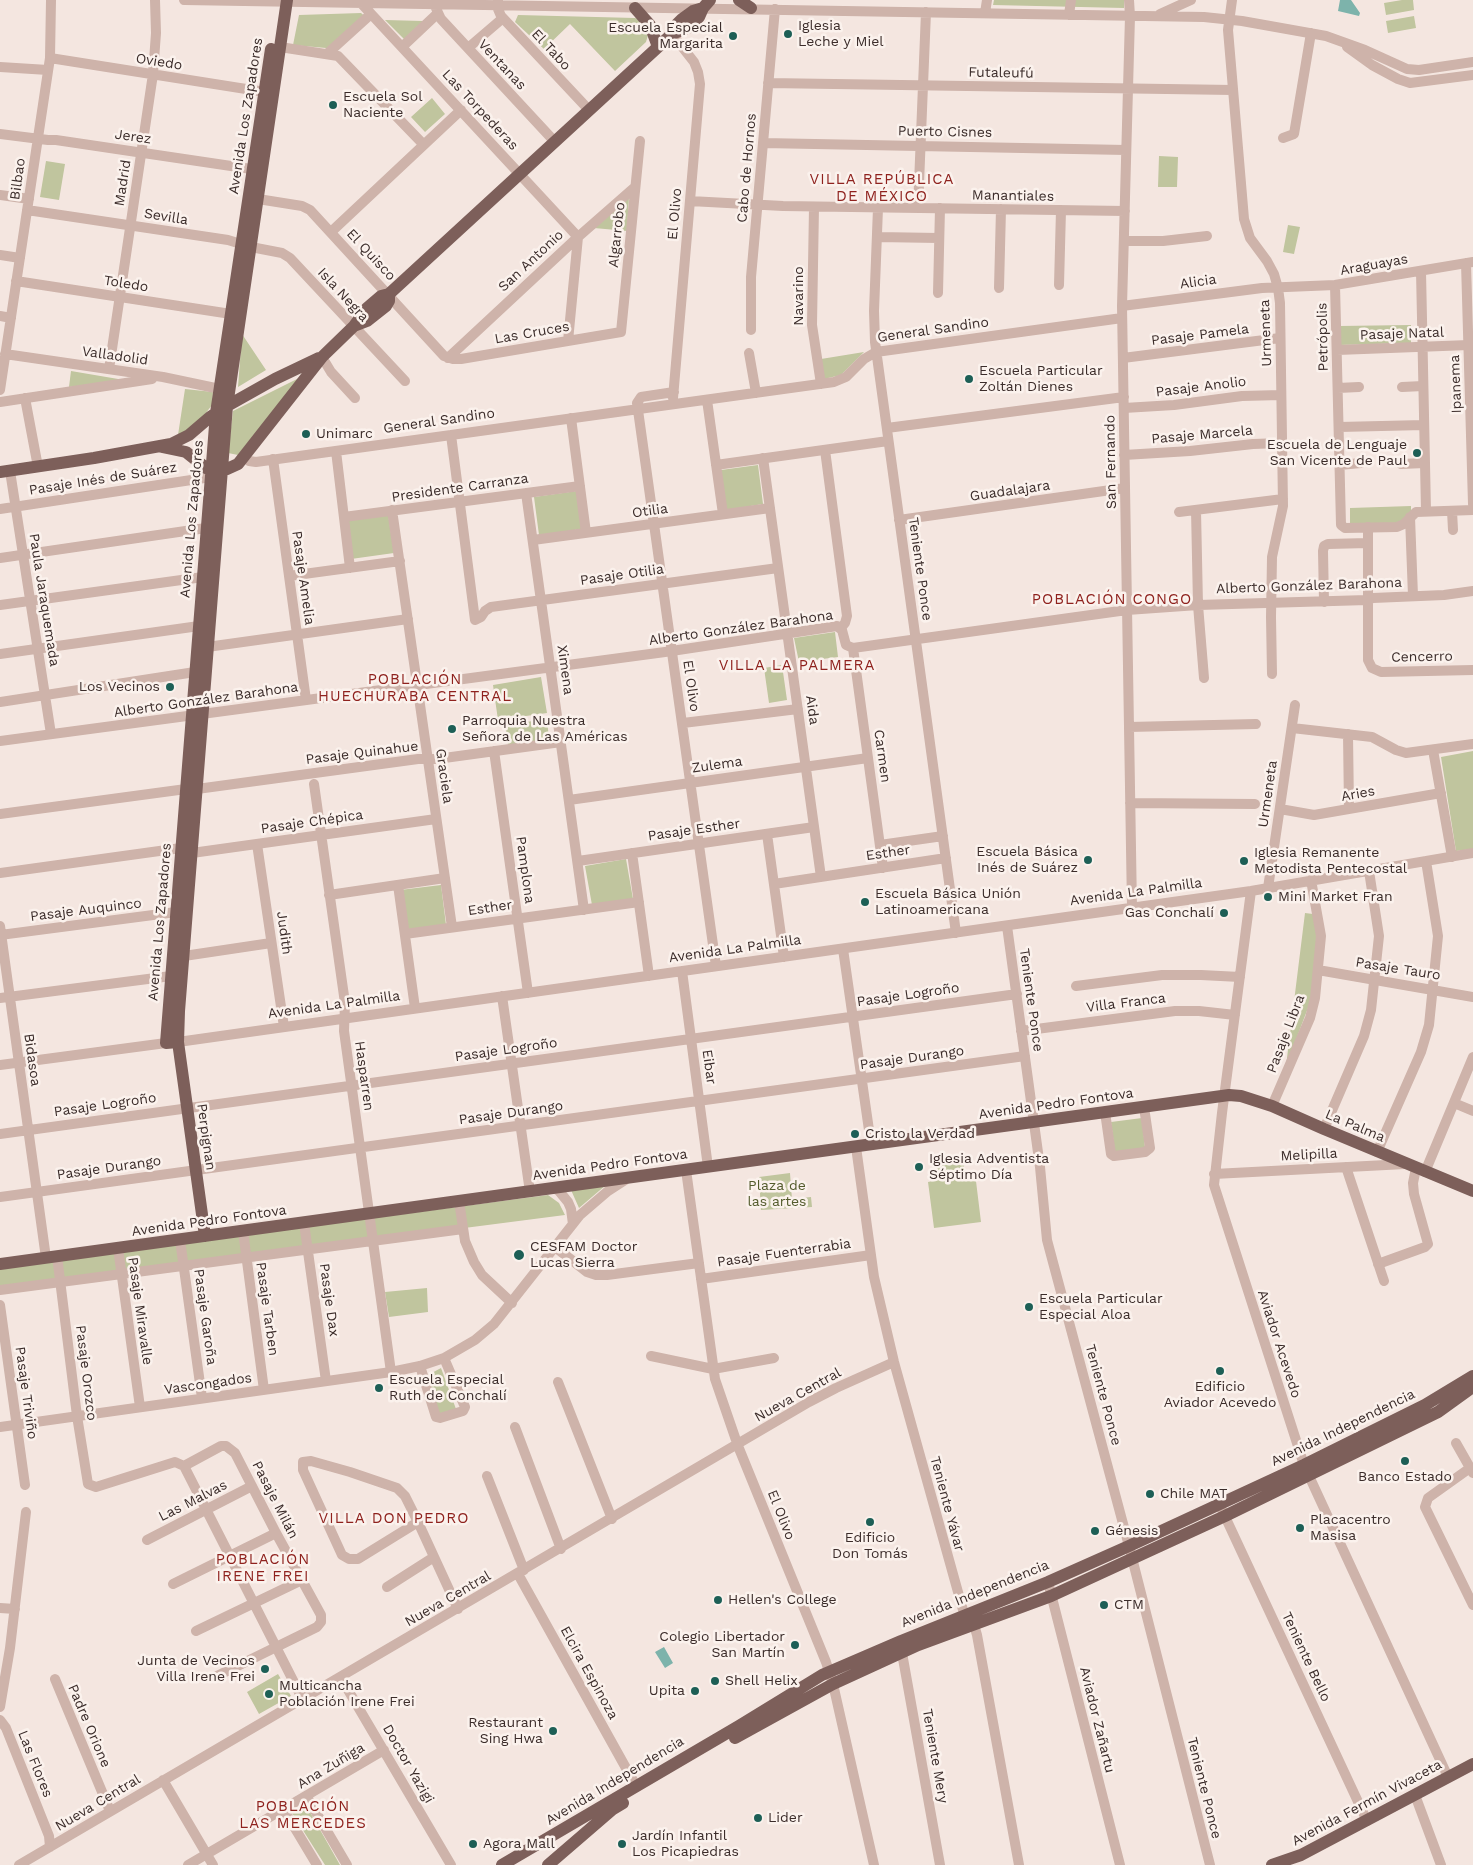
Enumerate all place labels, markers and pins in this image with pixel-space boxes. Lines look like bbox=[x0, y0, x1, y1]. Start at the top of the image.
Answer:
place label: Iglesia Leche y Miel bbox=[798, 18, 884, 50]
place label: Escuela Especial Margarita bbox=[608, 20, 723, 52]
marker: Iglesia Leche y Miel bbox=[782, 28, 794, 40]
marker: Escuela Especial Margarita bbox=[727, 30, 739, 42]
place label: Escuela Sol Naciente bbox=[343, 89, 423, 121]
marker: Escuela Sol Naciente bbox=[327, 99, 339, 111]
place label: Escuela Particular Zoltán Dienes bbox=[979, 363, 1103, 396]
marker: Escuela Particular Zoltán Dienes bbox=[963, 373, 975, 385]
place label: Unimarc bbox=[316, 426, 373, 442]
marker: Unimarc bbox=[300, 428, 312, 440]
place label: Escuela de Lenguaje San Vicente de Paul bbox=[1267, 437, 1407, 470]
marker: Escuela de Lenguaje San Vicente de Paul bbox=[1411, 447, 1423, 459]
place label: Los Vecinos bbox=[79, 679, 160, 695]
marker: Los Vecinos bbox=[164, 681, 176, 693]
place label: Parroquia Nuestra Señora de Las Américas bbox=[462, 713, 628, 746]
marker: Parroquia Nuestra Señora de Las Américas bbox=[446, 723, 458, 735]
place label: Escuela Básica Inés de Suárez bbox=[976, 844, 1078, 876]
place label: Iglesia Remanente Metodista Pentecostal bbox=[1254, 845, 1407, 878]
marker: Escuela Básica Inés de Suárez bbox=[1082, 854, 1094, 866]
marker: Iglesia Remanente Metodista Pentecostal bbox=[1238, 855, 1250, 867]
place label: Escuela Básica Unión Latinoamericana bbox=[875, 886, 1021, 919]
place label: Mini Market Fran bbox=[1278, 889, 1393, 905]
marker: Mini Market Fran bbox=[1262, 891, 1274, 903]
marker: Escuela Básica Unión Latinoamericana bbox=[859, 896, 871, 908]
place label: Gas Conchalí bbox=[1125, 905, 1214, 921]
marker: Gas Conchalí bbox=[1218, 907, 1230, 919]
place label: Cristo la Verdad bbox=[865, 1126, 975, 1142]
marker: Cristo la Verdad bbox=[849, 1128, 861, 1140]
place label: Iglesia Adventista Séptimo Día bbox=[929, 1151, 1049, 1184]
marker: Iglesia Adventista Séptimo Día bbox=[913, 1161, 925, 1173]
place label: CESFAM Doctor Lucas Sierra bbox=[530, 1239, 637, 1272]
marker: CESFAM Doctor Lucas Sierra bbox=[512, 1248, 526, 1262]
place label: Escuela Particular Especial Aloa bbox=[1039, 1291, 1163, 1324]
marker: Escuela Particular Especial Aloa bbox=[1023, 1301, 1035, 1313]
marker: Edificio Aviador Acevedo bbox=[1214, 1365, 1226, 1377]
place label: Escuela Especial Ruth de Conchalí bbox=[389, 1372, 507, 1404]
place label: Edificio Aviador Acevedo bbox=[1164, 1379, 1276, 1411]
marker: Escuela Especial Ruth de Conchalí bbox=[373, 1382, 385, 1394]
marker: Banco Estado bbox=[1399, 1455, 1411, 1467]
place label: Banco Estado bbox=[1358, 1469, 1452, 1485]
place label: Chile MAT bbox=[1160, 1486, 1228, 1502]
marker: Chile MAT bbox=[1144, 1488, 1156, 1500]
place label: Placacentro Masisa bbox=[1310, 1512, 1391, 1544]
marker: Edificio Don Tomás bbox=[864, 1516, 876, 1528]
marker: Placacentro Masisa bbox=[1294, 1522, 1306, 1534]
place label: Génesis bbox=[1105, 1523, 1158, 1539]
marker: Génesis bbox=[1089, 1525, 1101, 1537]
place label: Edificio Don Tomás bbox=[832, 1530, 908, 1562]
place label: Hellen's College bbox=[728, 1592, 837, 1608]
marker: Hellen's College bbox=[712, 1594, 724, 1606]
place label: CTM bbox=[1114, 1597, 1144, 1613]
marker: CTM bbox=[1098, 1599, 1110, 1611]
place label: Colegio Libertador San Martín bbox=[659, 1629, 785, 1661]
marker: Colegio Libertador San Martín bbox=[789, 1639, 801, 1651]
place label: Junta de Vecinos Villa Irene Frei bbox=[137, 1653, 255, 1685]
marker: Junta de Vecinos Villa Irene Frei bbox=[259, 1663, 271, 1675]
place label: Shell Helix bbox=[725, 1673, 798, 1689]
marker: Shell Helix bbox=[709, 1675, 721, 1687]
place label: Multicancha Población Irene Frei bbox=[279, 1678, 415, 1710]
place label: Upita bbox=[649, 1683, 685, 1699]
marker: Upita bbox=[689, 1685, 701, 1697]
marker: Multicancha Población Irene Frei bbox=[263, 1688, 275, 1700]
place label: Restaurant Sing Hwa bbox=[468, 1715, 543, 1748]
marker: Restaurant Sing Hwa bbox=[547, 1725, 559, 1737]
place label: Lider bbox=[768, 1810, 803, 1826]
marker: Lider bbox=[752, 1812, 764, 1824]
place label: Jardín Infantil Los Picapiedras bbox=[632, 1828, 739, 1860]
place label: Agora Mall bbox=[483, 1836, 555, 1852]
marker: Agora Mall bbox=[467, 1838, 479, 1850]
marker: Jardín Infantil Los Picapiedras bbox=[616, 1838, 628, 1850]

